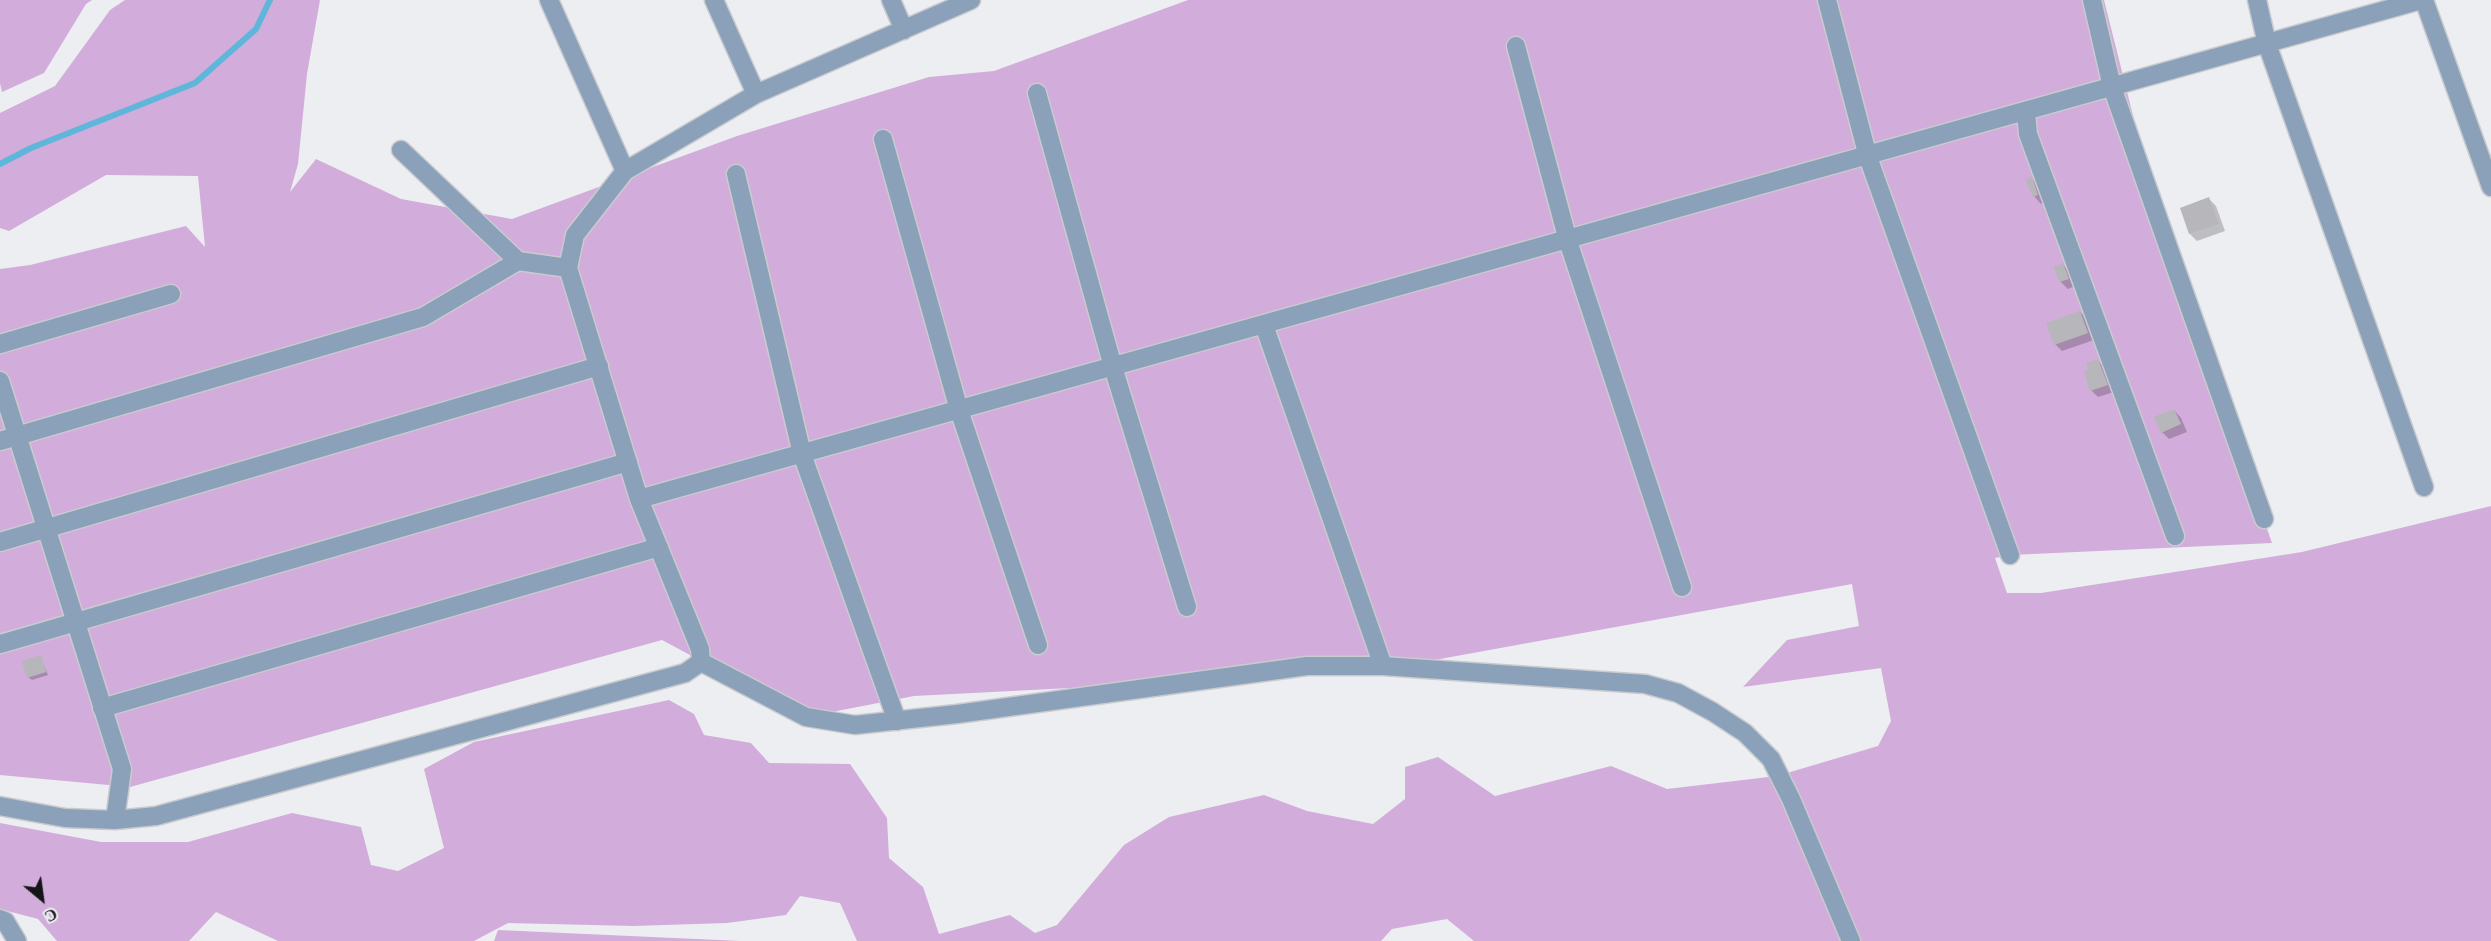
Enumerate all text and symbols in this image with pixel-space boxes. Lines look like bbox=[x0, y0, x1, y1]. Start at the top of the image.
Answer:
north arrow bbox=[12, 869, 72, 929]
text: С bbox=[42, 905, 60, 925]

